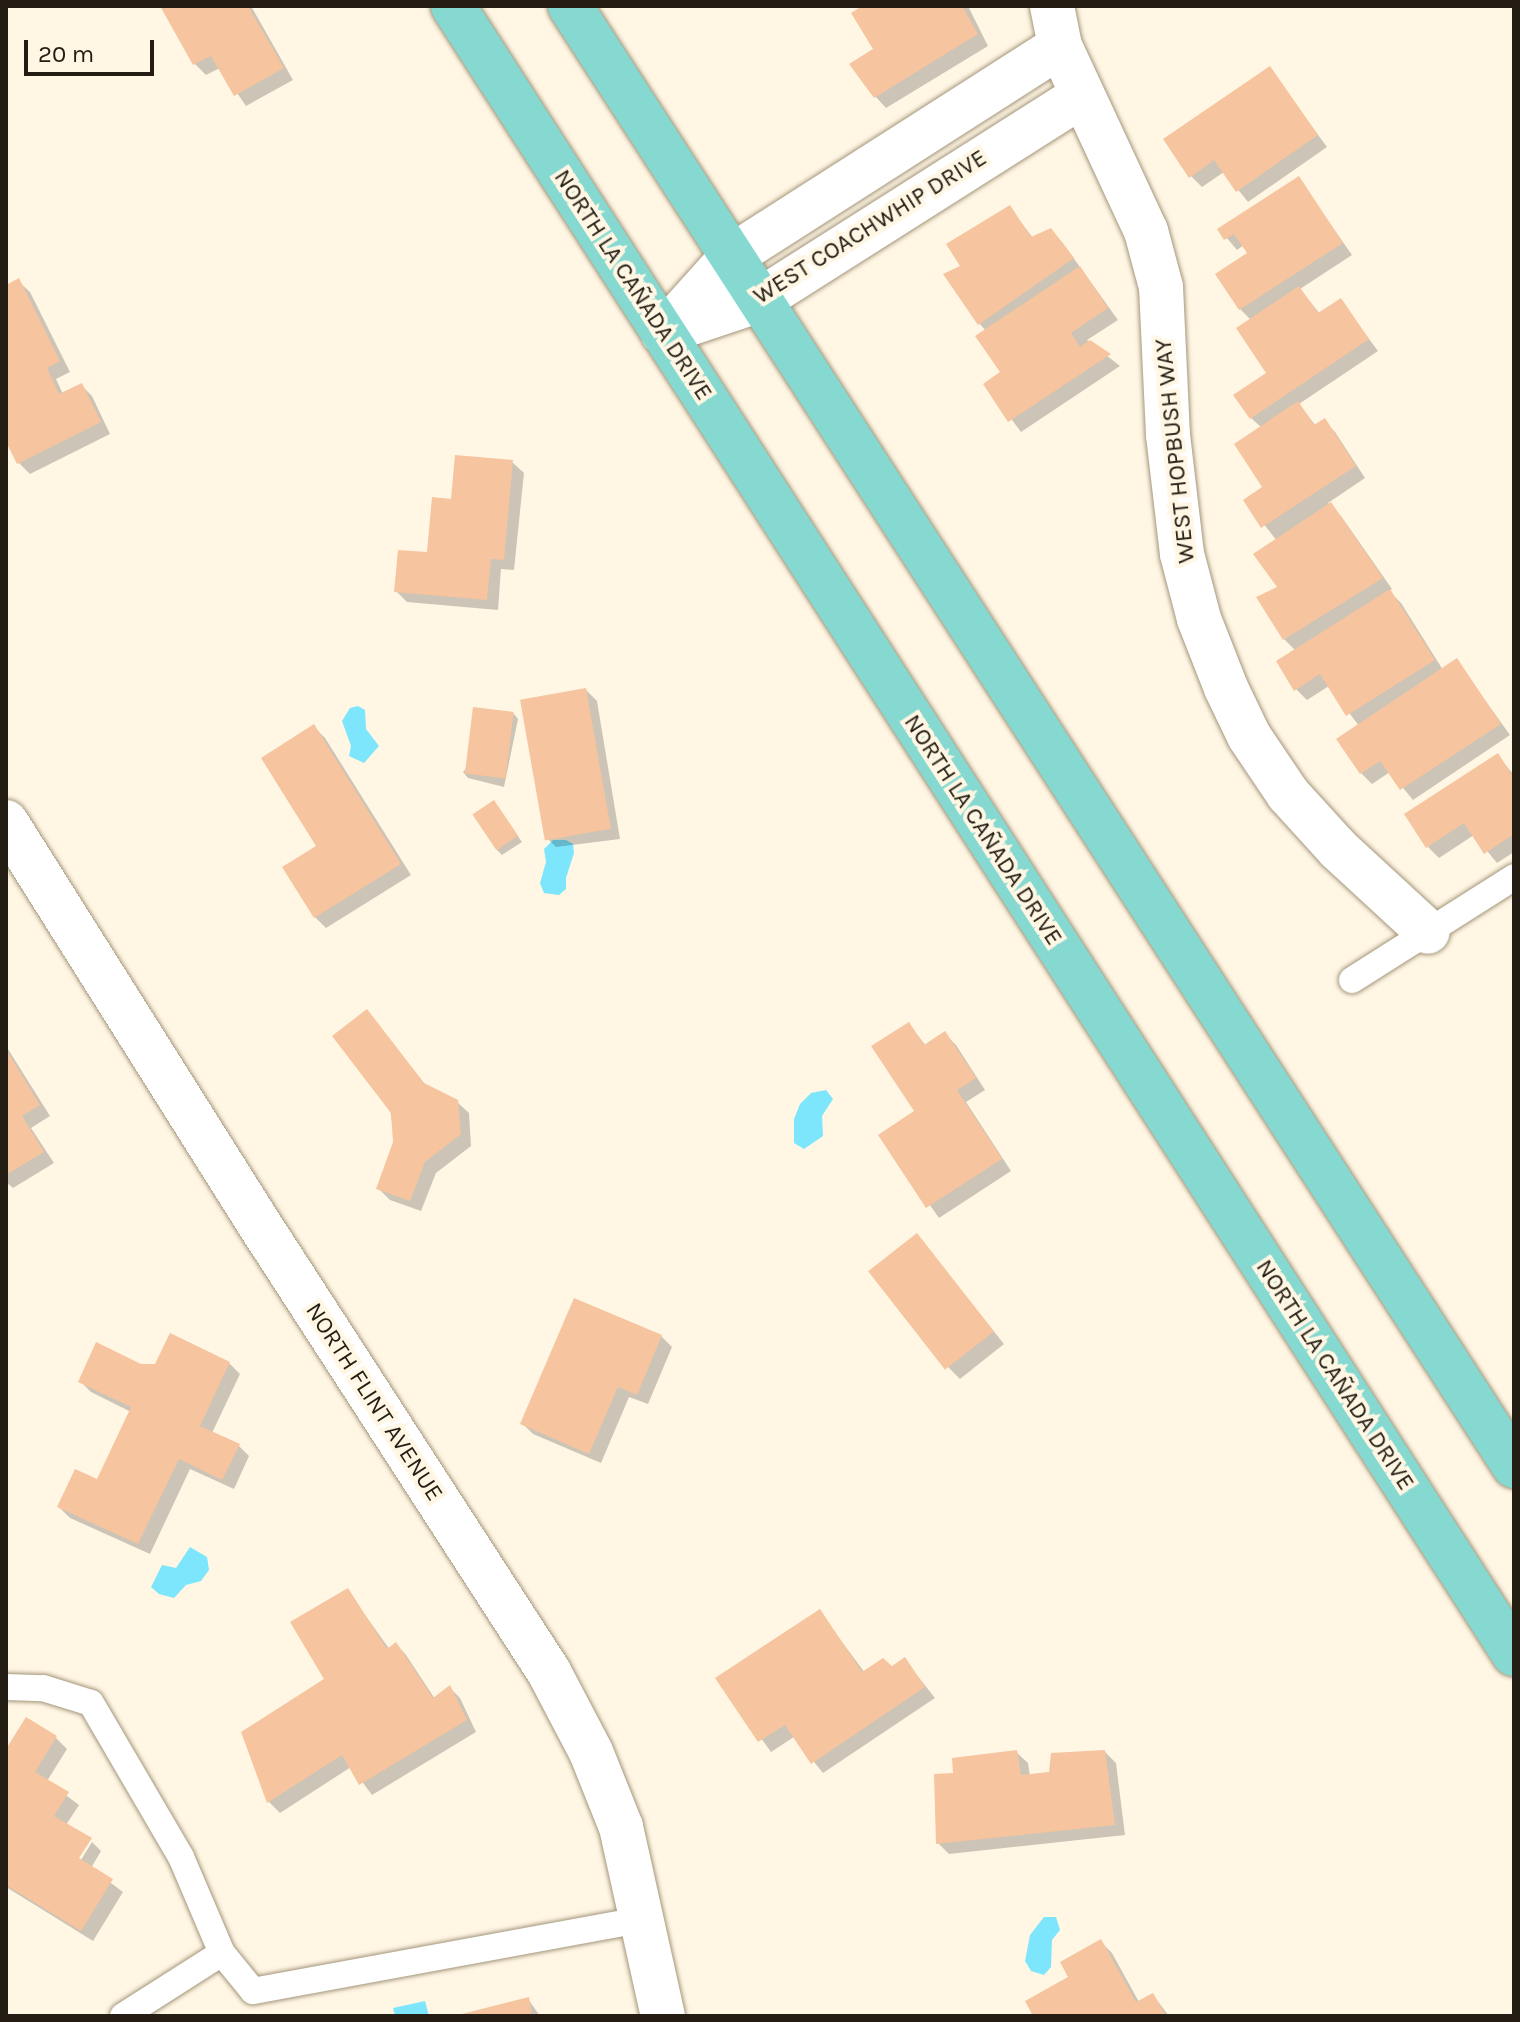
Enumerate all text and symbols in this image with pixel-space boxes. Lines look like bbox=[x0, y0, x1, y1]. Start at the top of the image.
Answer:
scale bar bbox=[28, 24, 158, 74]
text: 20 m bbox=[38, 40, 94, 68]
street label: WEST COACHWHIP DRIVE bbox=[748, 143, 992, 311]
street label: NORTH LA CAÑADA DRIVE bbox=[548, 164, 718, 406]
street label: WEST HOPBUSH WAY bbox=[1149, 337, 1201, 565]
street label: NORTH LA CAÑADA DRIVE bbox=[898, 709, 1068, 951]
street label: NORTH LA CAÑADA DRIVE bbox=[1250, 1254, 1420, 1496]
street label: NORTH FLINT AVENUE bbox=[299, 1297, 449, 1507]

